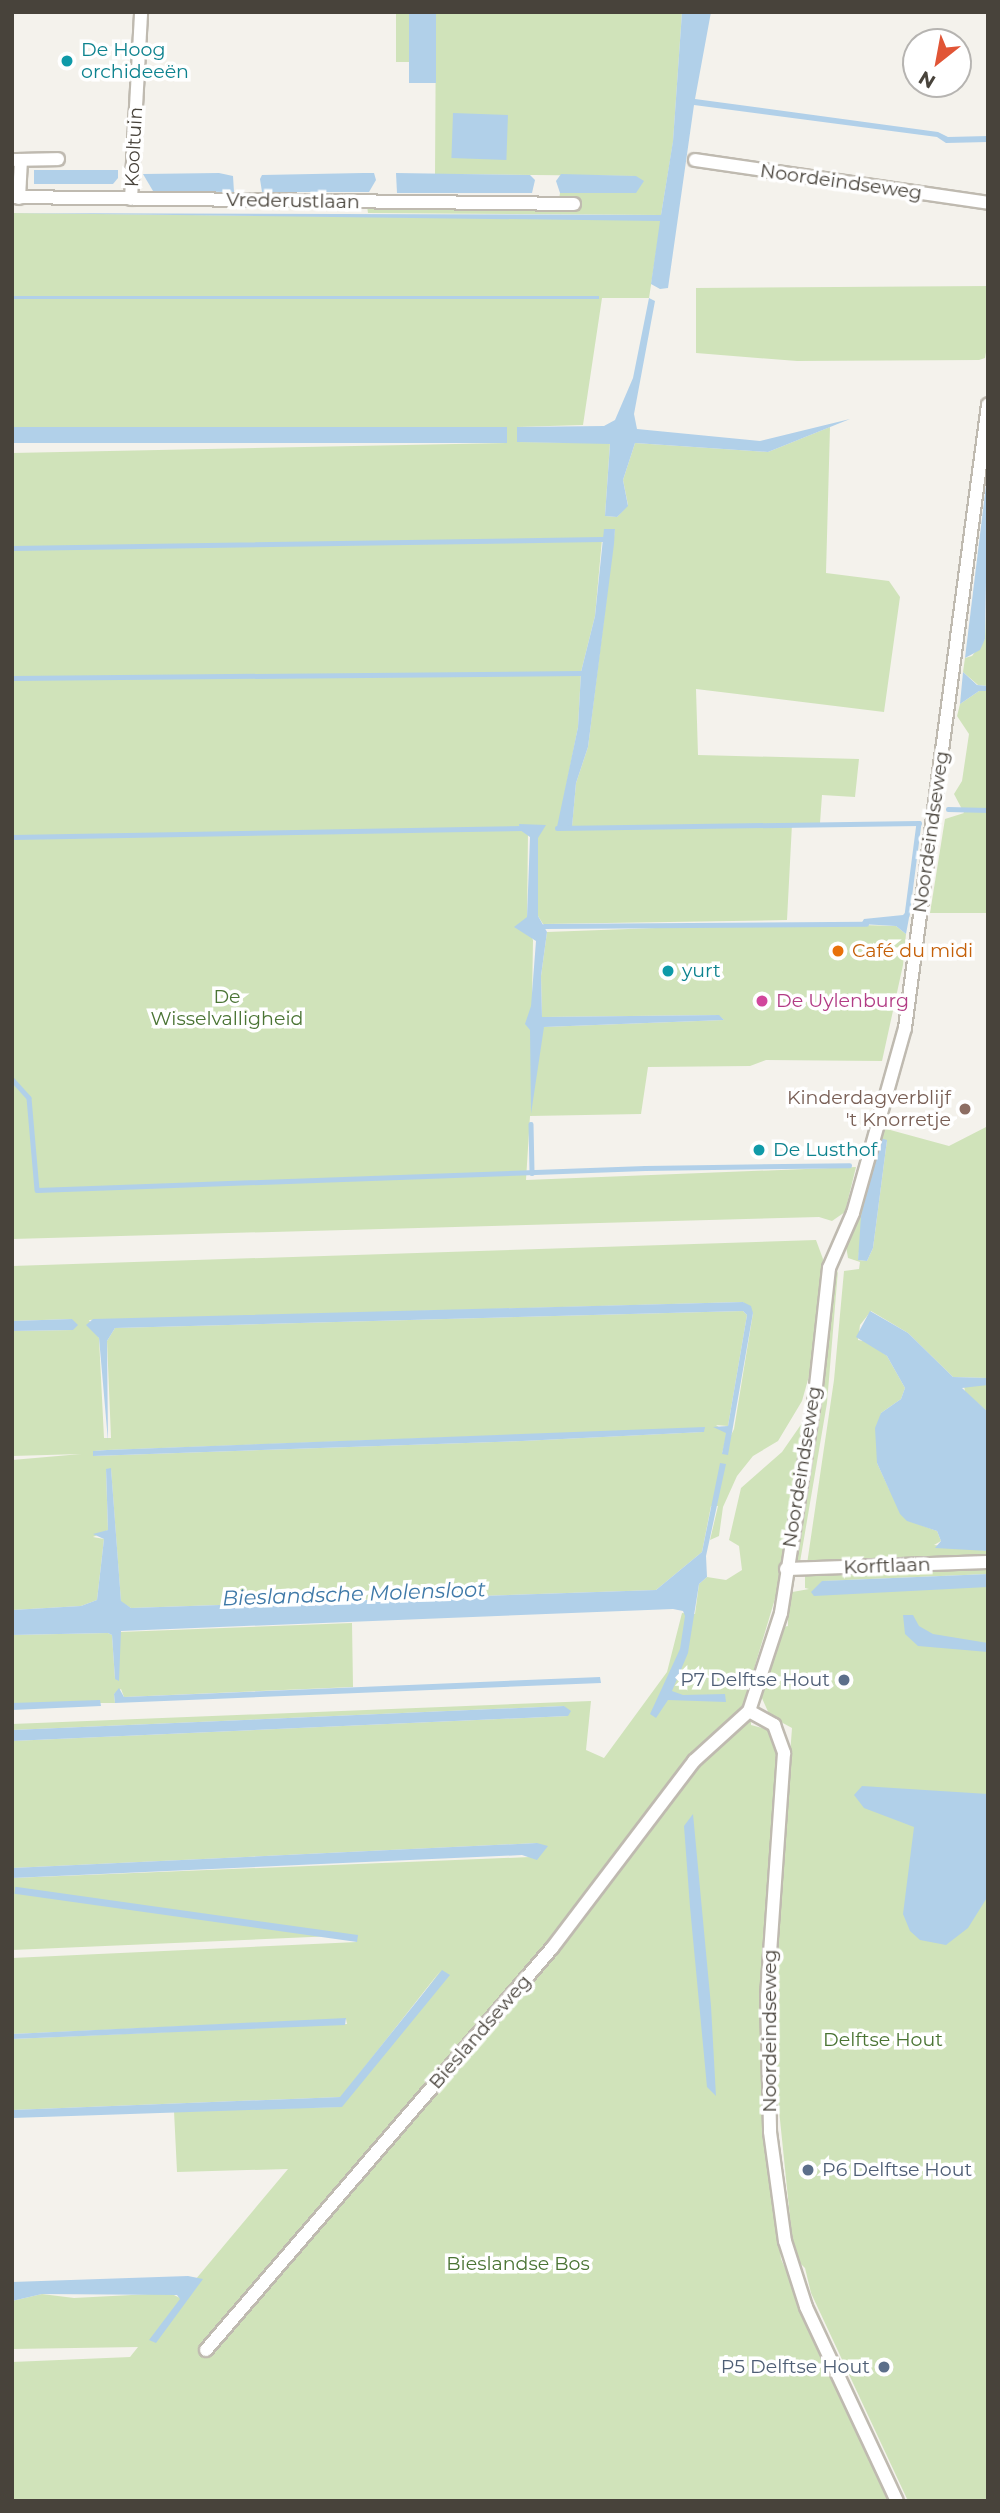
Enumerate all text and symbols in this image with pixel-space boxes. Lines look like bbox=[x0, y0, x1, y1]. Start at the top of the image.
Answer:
north arrow bbox=[902, 28, 972, 98]
place label: De Hoog orchideeën bbox=[81, 39, 189, 83]
marker: De Hoog orchideeën bbox=[59, 53, 75, 69]
text: N bbox=[914, 66, 939, 94]
street label: Kooltuin bbox=[121, 106, 147, 188]
street label: Noordeindseweg bbox=[759, 159, 923, 205]
street label: Vrederustlaan bbox=[226, 188, 360, 214]
street label: Noordeindseweg bbox=[908, 750, 954, 914]
place label: Café du midi bbox=[852, 940, 973, 962]
marker: Café du midi bbox=[830, 943, 846, 959]
place label: yurt bbox=[682, 960, 721, 982]
marker: yurt bbox=[660, 963, 676, 979]
park label: De Wisselvalligheid bbox=[151, 986, 303, 1030]
place label: De Uylenburg bbox=[776, 990, 909, 1012]
marker: De Uylenburg bbox=[754, 993, 770, 1009]
place label: Kinderdagverblijf 't Knorretje bbox=[787, 1087, 951, 1131]
marker: Kinderdagverblijf 't Knorretje bbox=[957, 1101, 973, 1117]
place label: De Lusthof bbox=[773, 1139, 877, 1161]
marker: De Lusthof bbox=[751, 1142, 767, 1158]
street label: Noordeindseweg bbox=[778, 1385, 826, 1549]
street label: Korftlaan bbox=[843, 1553, 931, 1579]
water label: Bieslandsche Molensloot bbox=[222, 1577, 486, 1611]
place label: P7 Delftse Hout bbox=[680, 1669, 830, 1691]
marker: P7 Delftse Hout bbox=[836, 1672, 852, 1688]
street label: Noordeindseweg bbox=[759, 1949, 781, 2113]
street label: Bieslandseweg bbox=[424, 1970, 536, 2094]
park label: Delftse Hout bbox=[823, 2029, 943, 2051]
place label: P6 Delftse Hout bbox=[822, 2159, 972, 2181]
marker: P6 Delftse Hout bbox=[800, 2162, 816, 2178]
park label: Bieslandse Bos bbox=[446, 2253, 590, 2275]
place label: P5 Delftse Hout bbox=[721, 2356, 870, 2378]
marker: P5 Delftse Hout bbox=[876, 2359, 892, 2375]

